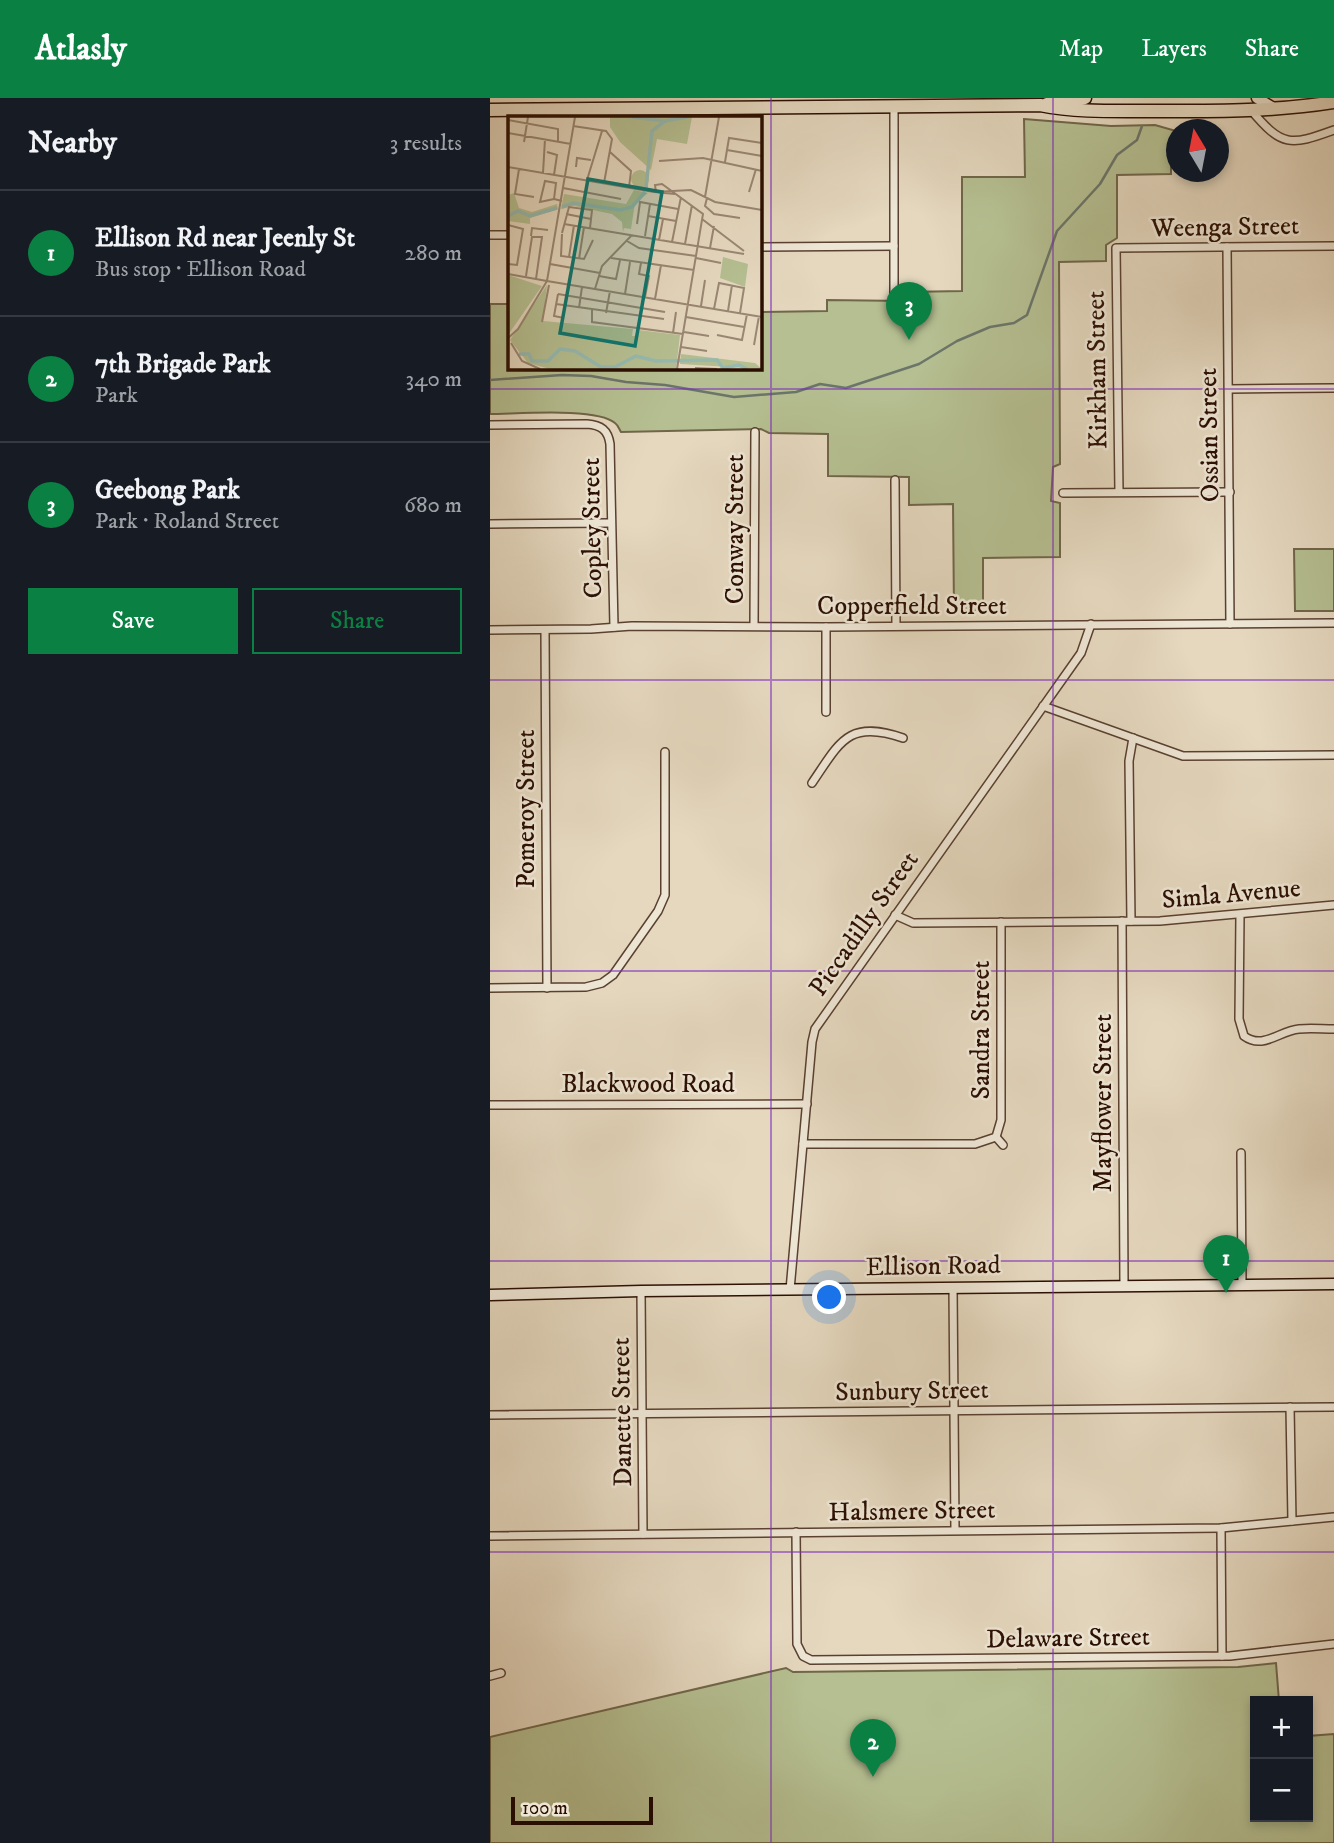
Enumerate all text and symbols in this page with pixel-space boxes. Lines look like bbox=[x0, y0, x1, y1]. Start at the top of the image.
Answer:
text: Atlasly bbox=[35, 29, 127, 70]
text: Map bbox=[1059, 34, 1103, 64]
text: Layers bbox=[1141, 34, 1207, 64]
text: Share bbox=[1245, 34, 1299, 64]
inset map bbox=[508, 116, 761, 369]
north arrow bbox=[1166, 119, 1229, 182]
text: Nearby bbox=[28, 125, 117, 162]
text: 3 results bbox=[390, 129, 462, 158]
street label: Weenga Street bbox=[1150, 210, 1300, 245]
text: Ellison Rd near Jeenly St bbox=[95, 222, 355, 255]
text: 1 bbox=[47, 239, 55, 268]
text: 280 m bbox=[405, 239, 462, 268]
text: Bus stop · Ellison Road bbox=[95, 255, 306, 284]
pin: 3 bbox=[886, 282, 932, 340]
street label: Kirkham Street bbox=[1080, 290, 1115, 450]
text: 7th Brigade Park bbox=[95, 348, 271, 381]
text: 2 bbox=[45, 365, 57, 394]
text: 340 m bbox=[406, 365, 462, 394]
street label: Ossian Street bbox=[1192, 368, 1227, 502]
text: Park bbox=[95, 381, 138, 410]
street label: Conway Street bbox=[719, 454, 752, 604]
street label: Copley Street bbox=[575, 457, 610, 599]
text: Geebong Park bbox=[95, 474, 240, 507]
text: 3 bbox=[47, 491, 55, 520]
text: 680 m bbox=[404, 491, 462, 520]
text: Park · Roland Street bbox=[95, 507, 279, 536]
button: Save bbox=[28, 588, 238, 654]
button: Share bbox=[252, 588, 462, 654]
street label: Copperfield Street bbox=[817, 590, 1007, 623]
street label: Pomeroy Street bbox=[510, 729, 543, 889]
street label: Piccadilly Street bbox=[802, 845, 926, 1003]
street label: Simla Avenue bbox=[1160, 872, 1302, 917]
street label: Sandra Street bbox=[965, 961, 998, 1099]
street label: Mayflower Street bbox=[1087, 1014, 1120, 1192]
street label: Blackwood Road bbox=[561, 1068, 735, 1101]
pin: 1 bbox=[1203, 1235, 1249, 1293]
street label: Ellison Road bbox=[865, 1249, 1001, 1284]
your location bbox=[812, 1280, 846, 1314]
street label: Danette Street bbox=[605, 1337, 640, 1487]
street label: Sunbury Street bbox=[835, 1374, 989, 1409]
street label: Halsmere Street bbox=[828, 1494, 996, 1529]
street label: Delaware Street bbox=[986, 1621, 1150, 1656]
map controls bbox=[1250, 1696, 1313, 1822]
button: + bbox=[1250, 1696, 1313, 1759]
pin: 2 bbox=[850, 1719, 896, 1777]
button: − bbox=[1250, 1759, 1313, 1822]
scale bar bbox=[511, 1794, 653, 1826]
text: 100 m bbox=[522, 1797, 568, 1820]

